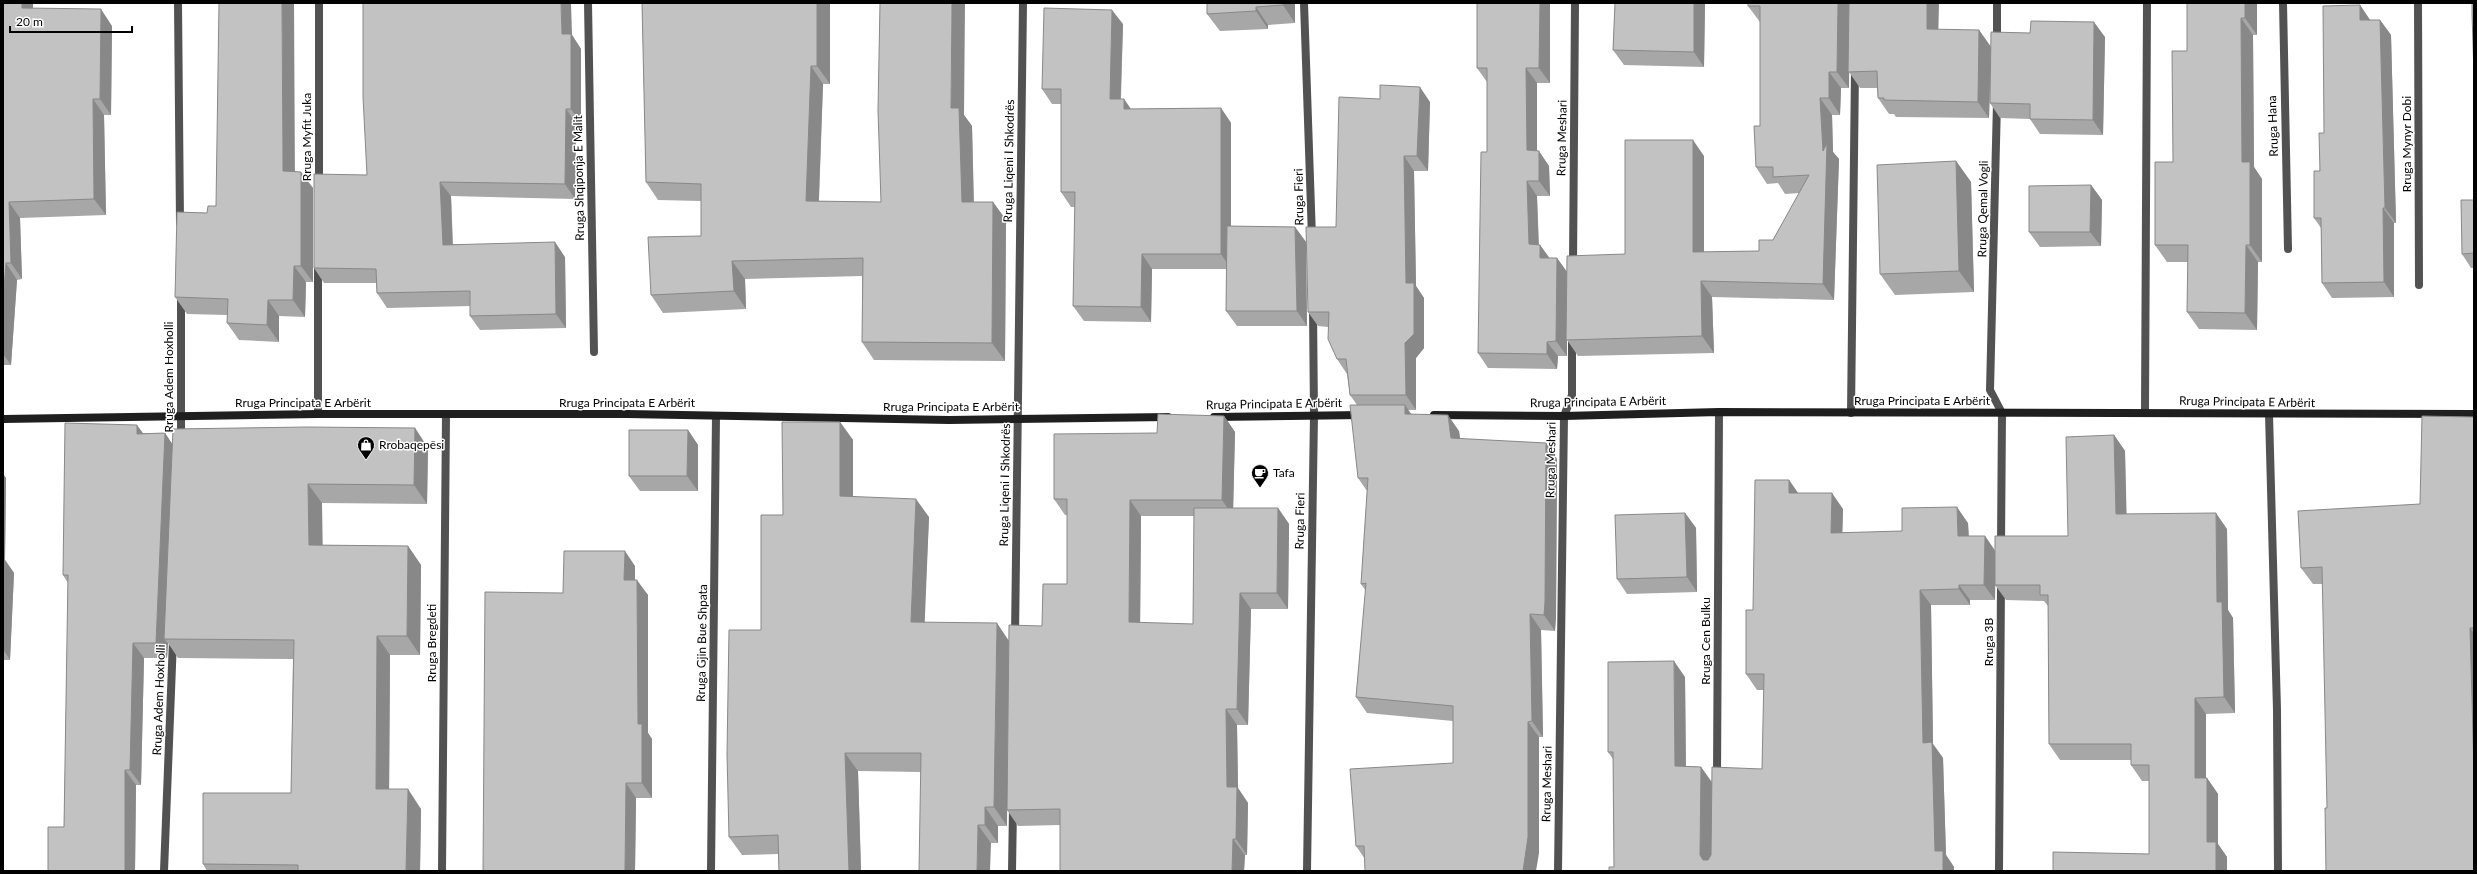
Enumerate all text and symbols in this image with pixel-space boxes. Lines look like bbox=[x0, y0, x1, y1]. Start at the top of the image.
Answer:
scale bar bbox=[10, 8, 132, 34]
text: 20 m bbox=[16, 14, 43, 29]
street label: Rruga Myfit Juka bbox=[299, 93, 314, 181]
street label: Rruga Hana bbox=[2264, 95, 2281, 157]
street label: Rruga Mynyr Dobi bbox=[2399, 96, 2414, 192]
street label: Rruga Liqeni I Shkodrës bbox=[1000, 99, 1017, 223]
street label: Rruga Meshari bbox=[1553, 100, 1570, 176]
street label: Rruga Shqiponja E Malit bbox=[570, 114, 587, 241]
street label: Rruga Qemal Vogli bbox=[1974, 160, 1991, 258]
street label: Rruga Fieri bbox=[1291, 168, 1306, 226]
street label: Rruga Adem Hoxholli bbox=[161, 321, 176, 432]
street label: Rruga Principata E Arbërit bbox=[1530, 393, 1667, 410]
street label: Rruga Principata E Arbërit bbox=[1854, 393, 1991, 408]
street label: Rruga Principata E Arbërit bbox=[2179, 393, 2316, 410]
street label: Rruga Principata E Arbërit bbox=[235, 395, 372, 410]
street label: Rruga Principata E Arbërit bbox=[559, 395, 696, 410]
street label: Rruga Principata E Arbërit bbox=[1206, 395, 1343, 412]
street label: Rruga Principata E Arbërit bbox=[883, 399, 1020, 414]
street label: Rruga Meshari bbox=[1542, 422, 1559, 498]
street label: Rruga Liqeni I Shkodrës bbox=[996, 423, 1013, 547]
shop icon: Rrobaqepēsi bbox=[356, 435, 376, 460]
place label: Rrobaqepēsi bbox=[379, 437, 444, 452]
cafe icon: Tafa bbox=[1250, 463, 1270, 488]
place label: Tafa bbox=[1273, 465, 1295, 480]
street label: Rruga Fieri bbox=[1292, 492, 1307, 550]
street label: Rruga Gjin Bue Shpata bbox=[693, 584, 710, 702]
street label: Rruga Cen Bulku bbox=[1698, 597, 1713, 685]
street label: Rruga Bregdeti bbox=[424, 604, 439, 682]
street label: Rruga 3B bbox=[1981, 618, 1996, 666]
street label: Rruga Adem Hoxholli bbox=[149, 644, 168, 756]
street label: Rruga Meshari bbox=[1538, 746, 1555, 822]

